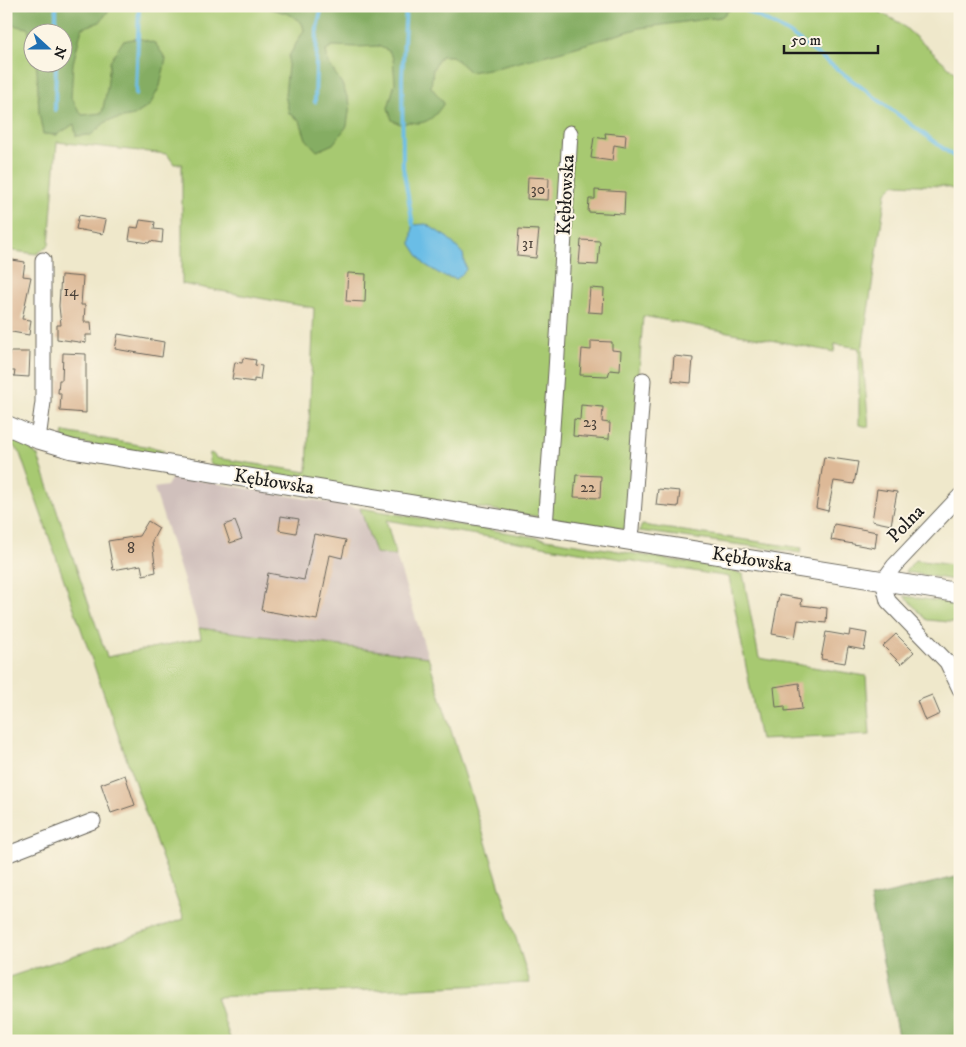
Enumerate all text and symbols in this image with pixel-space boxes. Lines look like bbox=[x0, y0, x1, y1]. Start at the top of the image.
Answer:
north arrow bbox=[22, 22, 72, 72]
scale bar bbox=[784, 22, 877, 54]
text: 50 m bbox=[791, 31, 821, 50]
text: N bbox=[49, 44, 70, 61]
street label: Kębłowska bbox=[552, 154, 580, 236]
house number: 30 bbox=[531, 179, 545, 199]
house number: 31 bbox=[522, 233, 534, 253]
house number: 14 bbox=[63, 281, 79, 301]
house number: 23 bbox=[583, 412, 597, 432]
street label: Kębłowska bbox=[232, 464, 316, 500]
house number: 22 bbox=[580, 477, 596, 497]
street label: Polna bbox=[883, 500, 929, 548]
house number: 8 bbox=[127, 538, 135, 558]
street label: Kębłowska bbox=[710, 542, 794, 578]

